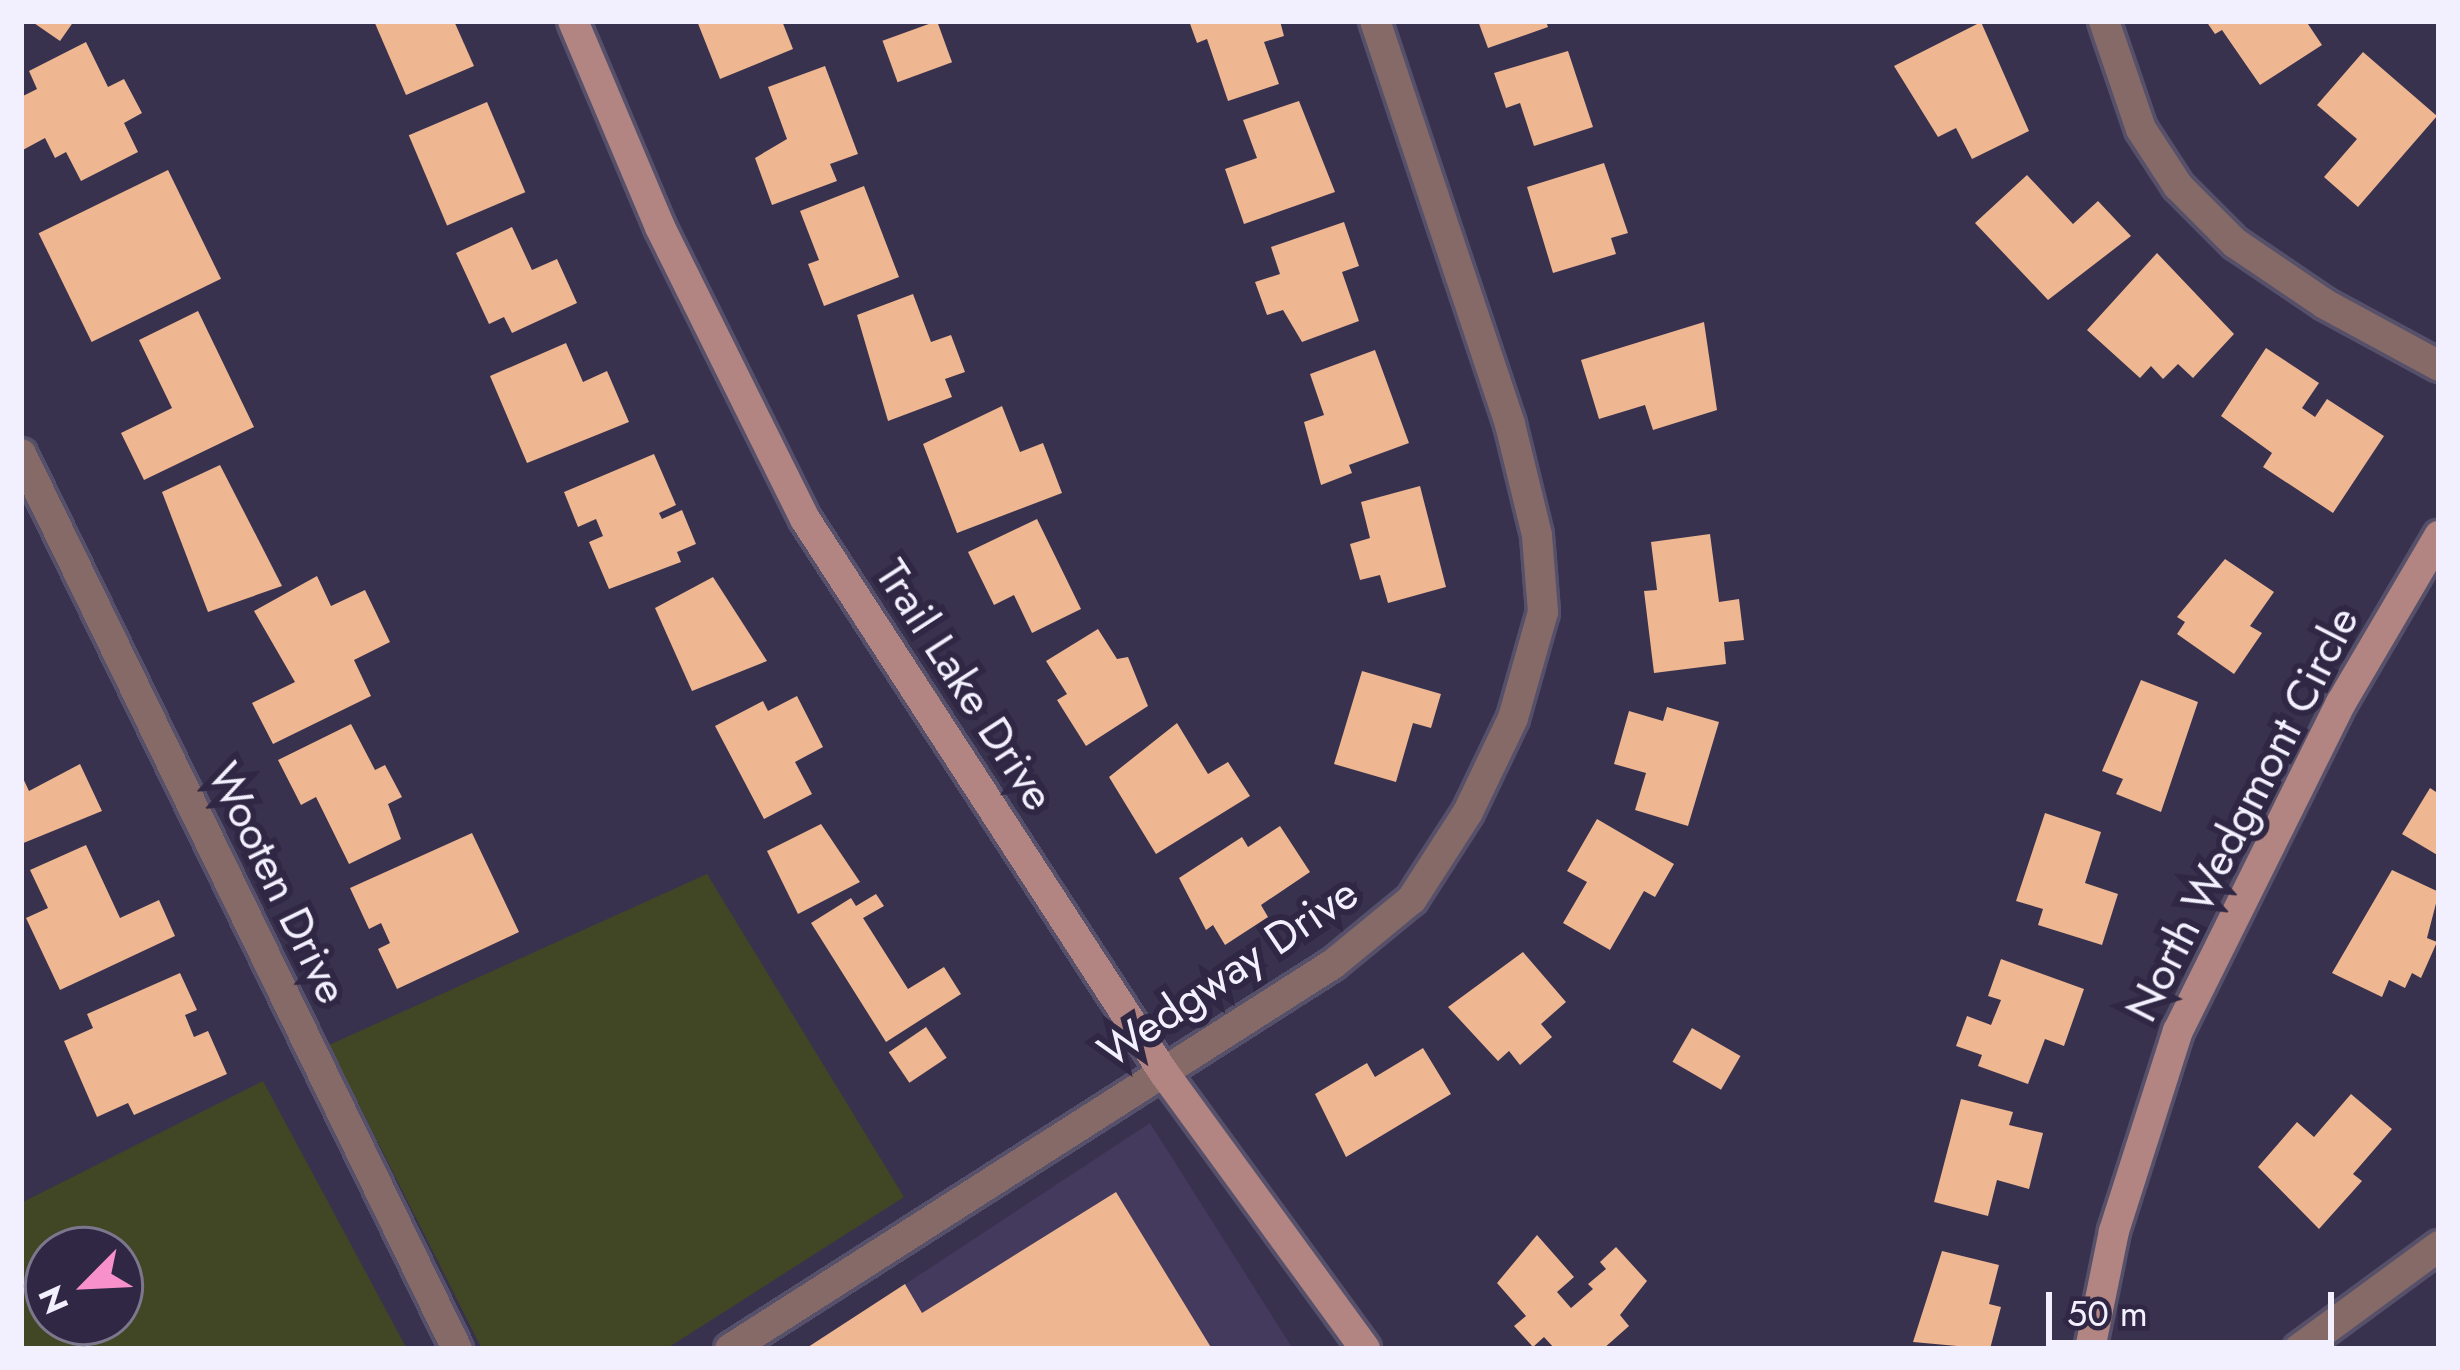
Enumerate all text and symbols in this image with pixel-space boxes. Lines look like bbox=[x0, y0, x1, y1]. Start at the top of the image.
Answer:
street label: Trail Lake Drive bbox=[864, 550, 1066, 820]
street label: North Wedgmont Circle bbox=[2114, 598, 2370, 1030]
street label: Wooten Drive bbox=[196, 754, 360, 1012]
street label: Wedgway Drive bbox=[1088, 866, 1368, 1078]
north arrow bbox=[24, 1226, 144, 1346]
scale bar bbox=[2052, 1268, 2340, 1342]
text: N bbox=[27, 1278, 80, 1321]
text: 50 m bbox=[2067, 1287, 2148, 1339]

